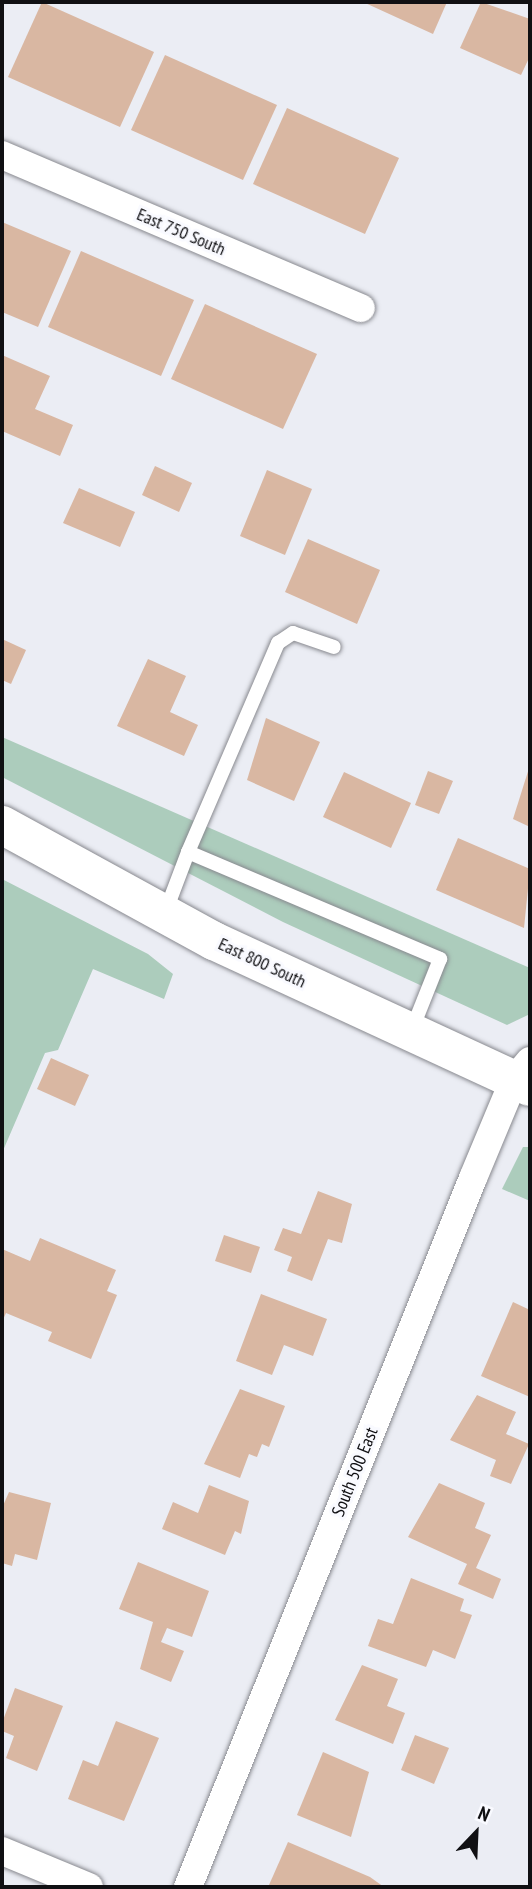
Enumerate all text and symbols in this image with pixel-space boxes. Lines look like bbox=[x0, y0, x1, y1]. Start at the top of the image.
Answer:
street label: East 750 South bbox=[133, 204, 229, 260]
street label: East 800 South bbox=[215, 933, 309, 993]
street label: South 500 East bbox=[327, 1424, 383, 1520]
north arrow bbox=[441, 1798, 511, 1868]
text: N bbox=[475, 1801, 494, 1827]

